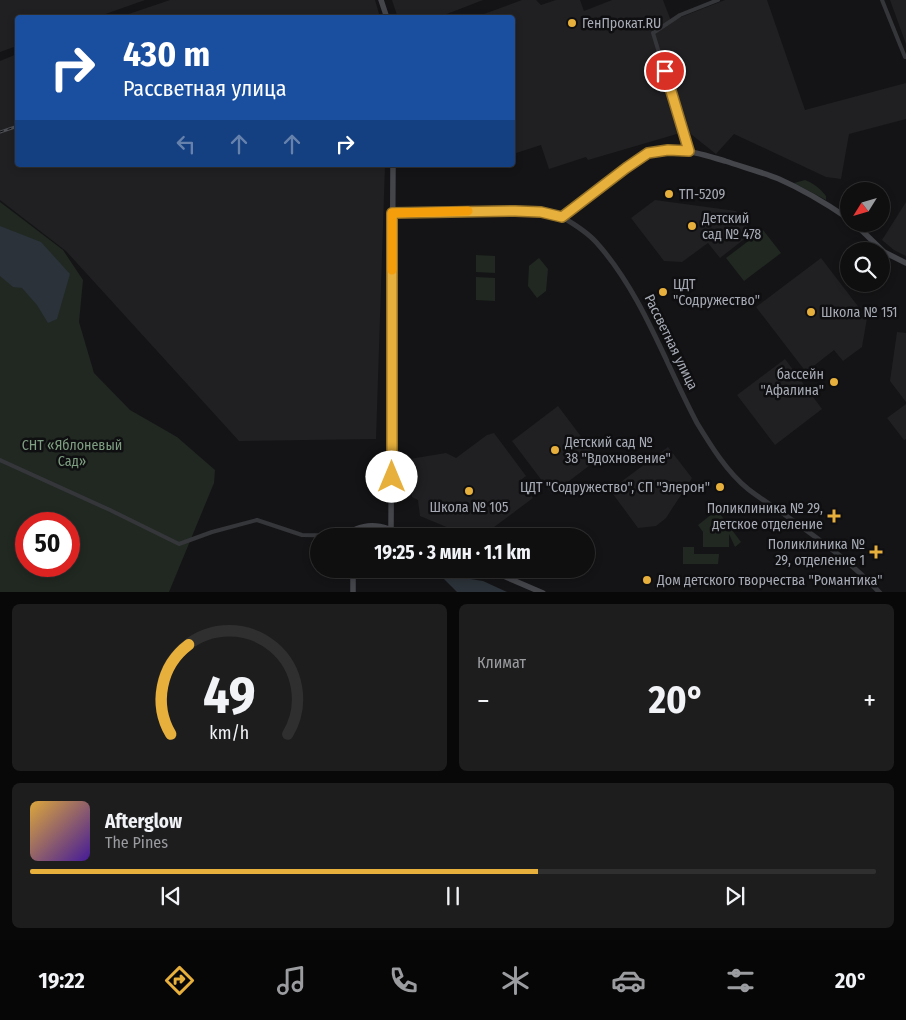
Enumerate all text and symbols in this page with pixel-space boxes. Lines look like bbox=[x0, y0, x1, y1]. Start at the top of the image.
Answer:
place label: ГенПрокат.RU bbox=[582, 15, 661, 32]
marker: ГенПрокат.RU bbox=[566, 17, 578, 29]
text: 430 m bbox=[123, 33, 210, 75]
icon: right bbox=[40, 35, 105, 100]
pin bbox=[644, 50, 686, 92]
icon: arrive bbox=[651, 57, 679, 85]
text: Рассветная улица bbox=[123, 75, 287, 102]
icon: left bbox=[172, 130, 200, 158]
icon: ahead bbox=[225, 130, 253, 158]
icon: ahead bbox=[278, 130, 306, 158]
icon: right bbox=[331, 130, 359, 158]
north arrow bbox=[840, 182, 890, 232]
map controls bbox=[840, 182, 890, 292]
place label: ТП-5209 bbox=[679, 186, 726, 203]
marker: ТП-5209 bbox=[663, 188, 675, 200]
place label: Детский сад № 478 bbox=[701, 210, 761, 243]
marker: Детский сад № 478 bbox=[686, 220, 698, 232]
button: search bbox=[840, 242, 890, 292]
place label: ЦДТ "Содружество" bbox=[673, 276, 760, 309]
marker: ЦДТ "Содружество" bbox=[657, 286, 669, 298]
street label: Рассветная улица bbox=[641, 292, 702, 393]
place label: Школа № 151 bbox=[821, 304, 898, 321]
marker: Школа № 151 bbox=[805, 306, 817, 318]
place label: бассейн "Афалина" bbox=[761, 366, 824, 399]
marker: бассейн "Афалина" bbox=[828, 376, 840, 388]
place label: Детский сад № 38 "Вдохновение" bbox=[564, 434, 671, 467]
park label: СНТ «Яблоневый Сад» bbox=[22, 437, 122, 470]
marker: Детский сад № 38 "Вдохновение" bbox=[549, 444, 561, 456]
position arrow bbox=[365, 450, 417, 502]
place label: ЦДТ "Содружество", СП "Элерон" bbox=[520, 479, 710, 496]
marker: ЦДТ "Содружество", СП "Элерон" bbox=[714, 481, 726, 493]
marker: Школа № 105 bbox=[463, 485, 475, 497]
place label: Школа № 105 bbox=[429, 499, 509, 516]
place label: Поликлиника № 29, детское отделение bbox=[707, 500, 823, 533]
marker: Поликлиника № 29, детское отделение bbox=[827, 509, 841, 523]
speed limit sign: 50 bbox=[15, 512, 80, 577]
place label: Поликлиника № 29, отделение 1 bbox=[768, 536, 865, 569]
text: 19:25 · 3 мин · 1.1 km bbox=[374, 541, 531, 564]
marker: Поликлиника № 29, отделение 1 bbox=[869, 545, 883, 559]
place label: Дом детского творчества "Романтика" bbox=[656, 572, 882, 589]
marker: Дом детского творчества "Романтика" bbox=[641, 574, 653, 586]
text: Климат bbox=[477, 653, 526, 672]
text: 49 bbox=[203, 664, 256, 727]
text: 20° bbox=[648, 677, 705, 723]
text: − bbox=[477, 684, 490, 717]
text: + bbox=[863, 684, 876, 717]
text: km/h bbox=[210, 722, 249, 744]
text: Afterglow bbox=[105, 810, 182, 833]
text: The Pines bbox=[105, 833, 168, 852]
icon: previous bbox=[157, 882, 185, 910]
icon: pause bbox=[439, 882, 467, 910]
icon: next bbox=[721, 882, 749, 910]
icon: directions bbox=[162, 963, 197, 998]
icon: music bbox=[274, 963, 309, 998]
icon: phone bbox=[386, 963, 421, 998]
icon: climate bbox=[498, 963, 533, 998]
icon: car bbox=[611, 963, 646, 998]
icon: filters bbox=[723, 963, 758, 998]
text: 19:22 bbox=[39, 967, 85, 994]
text: 20° bbox=[835, 967, 867, 994]

